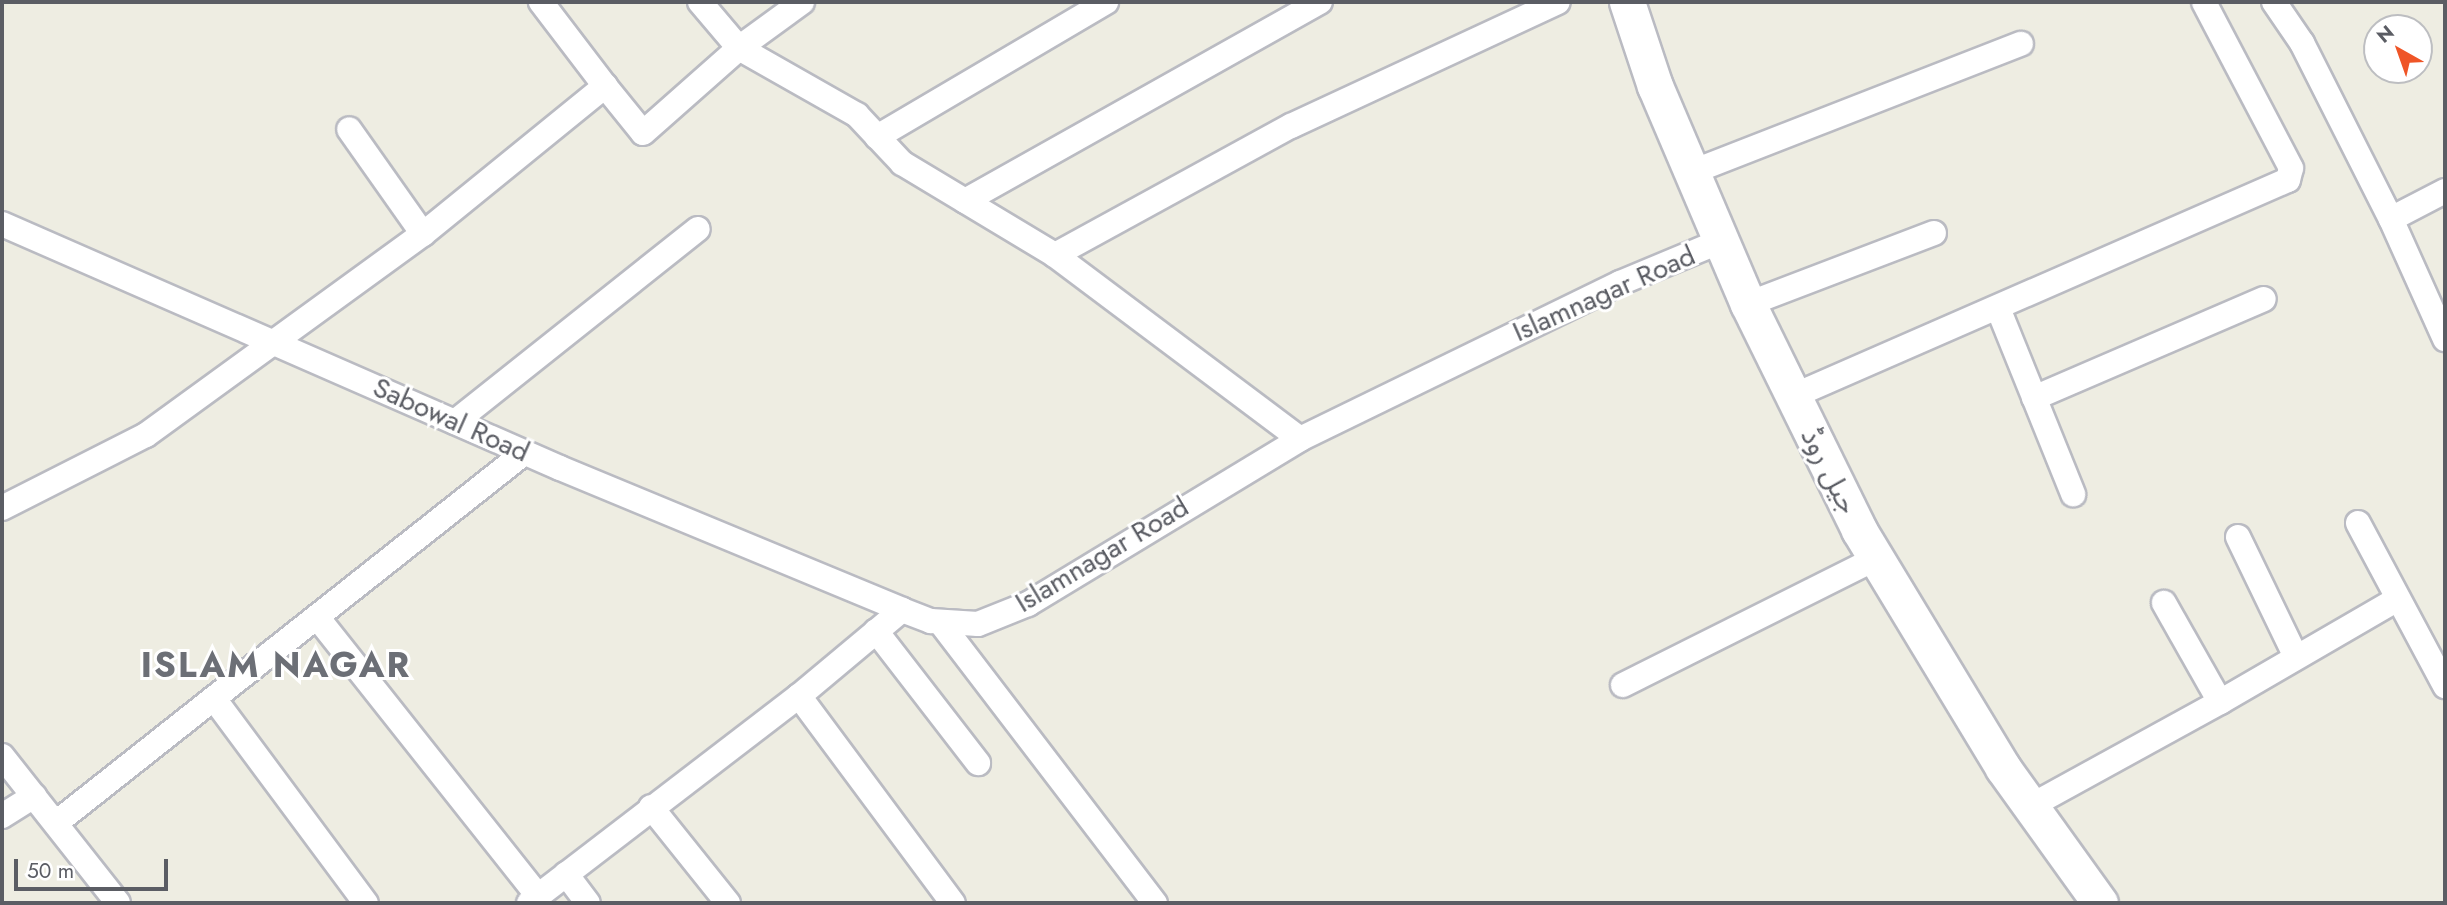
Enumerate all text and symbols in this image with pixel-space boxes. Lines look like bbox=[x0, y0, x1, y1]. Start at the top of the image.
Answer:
north arrow bbox=[2363, 14, 2433, 84]
text: N bbox=[2371, 19, 2400, 49]
street label: Islamnagar Road bbox=[1508, 239, 1700, 349]
street label: Sabowal Road bbox=[368, 371, 534, 469]
street label: جیل روڈ bbox=[1793, 422, 1865, 520]
street label: Islamnagar Road bbox=[1009, 490, 1195, 620]
district label: ISLAM NAGAR bbox=[142, 644, 410, 686]
scale bar bbox=[18, 846, 172, 890]
text: 50 m bbox=[27, 856, 74, 886]

